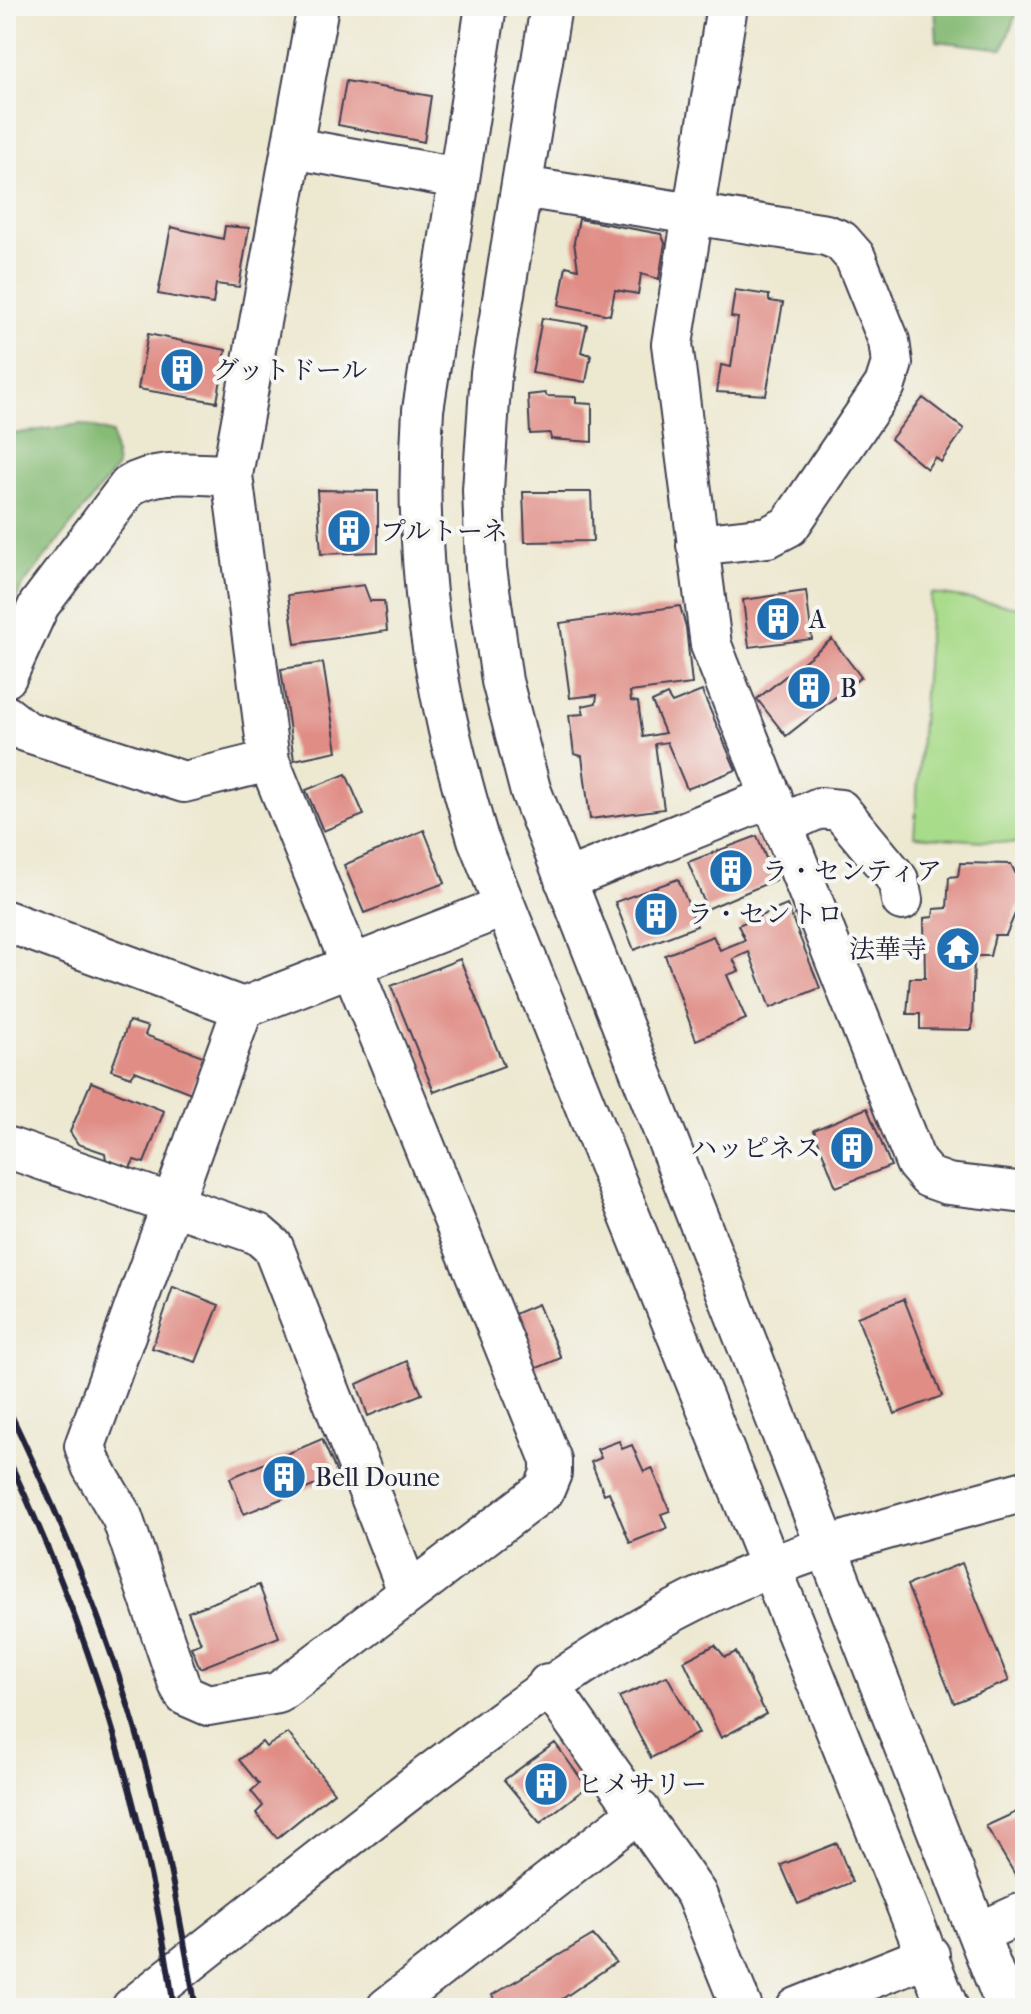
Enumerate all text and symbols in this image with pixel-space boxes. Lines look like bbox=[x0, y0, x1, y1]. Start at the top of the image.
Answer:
building icon: グットドール bbox=[158, 346, 206, 394]
place label: グットドール bbox=[213, 355, 367, 386]
building icon: プルトーネ bbox=[325, 507, 373, 555]
place label: プルトーネ bbox=[380, 516, 508, 547]
building icon: A bbox=[754, 595, 802, 643]
place label: A bbox=[808, 604, 827, 635]
building icon: B bbox=[785, 664, 833, 712]
place label: B bbox=[840, 673, 857, 704]
building icon: ラ・センティア bbox=[707, 847, 755, 895]
place label: ラ・センティア bbox=[762, 856, 942, 887]
building icon: ラ・セントロ bbox=[632, 890, 680, 938]
place label: ラ・セントロ bbox=[687, 899, 843, 930]
temple icon: 法華寺 bbox=[934, 925, 982, 973]
place label: 法華寺 bbox=[849, 934, 927, 965]
building icon: ハッピネス bbox=[828, 1124, 876, 1172]
place label: ハッピネス bbox=[691, 1133, 821, 1164]
building icon: Bell Doune bbox=[260, 1453, 308, 1501]
place label: Bell Doune bbox=[315, 1462, 440, 1493]
building icon: ヒメサリー bbox=[522, 1760, 570, 1808]
place label: ヒメサリー bbox=[577, 1769, 707, 1800]

